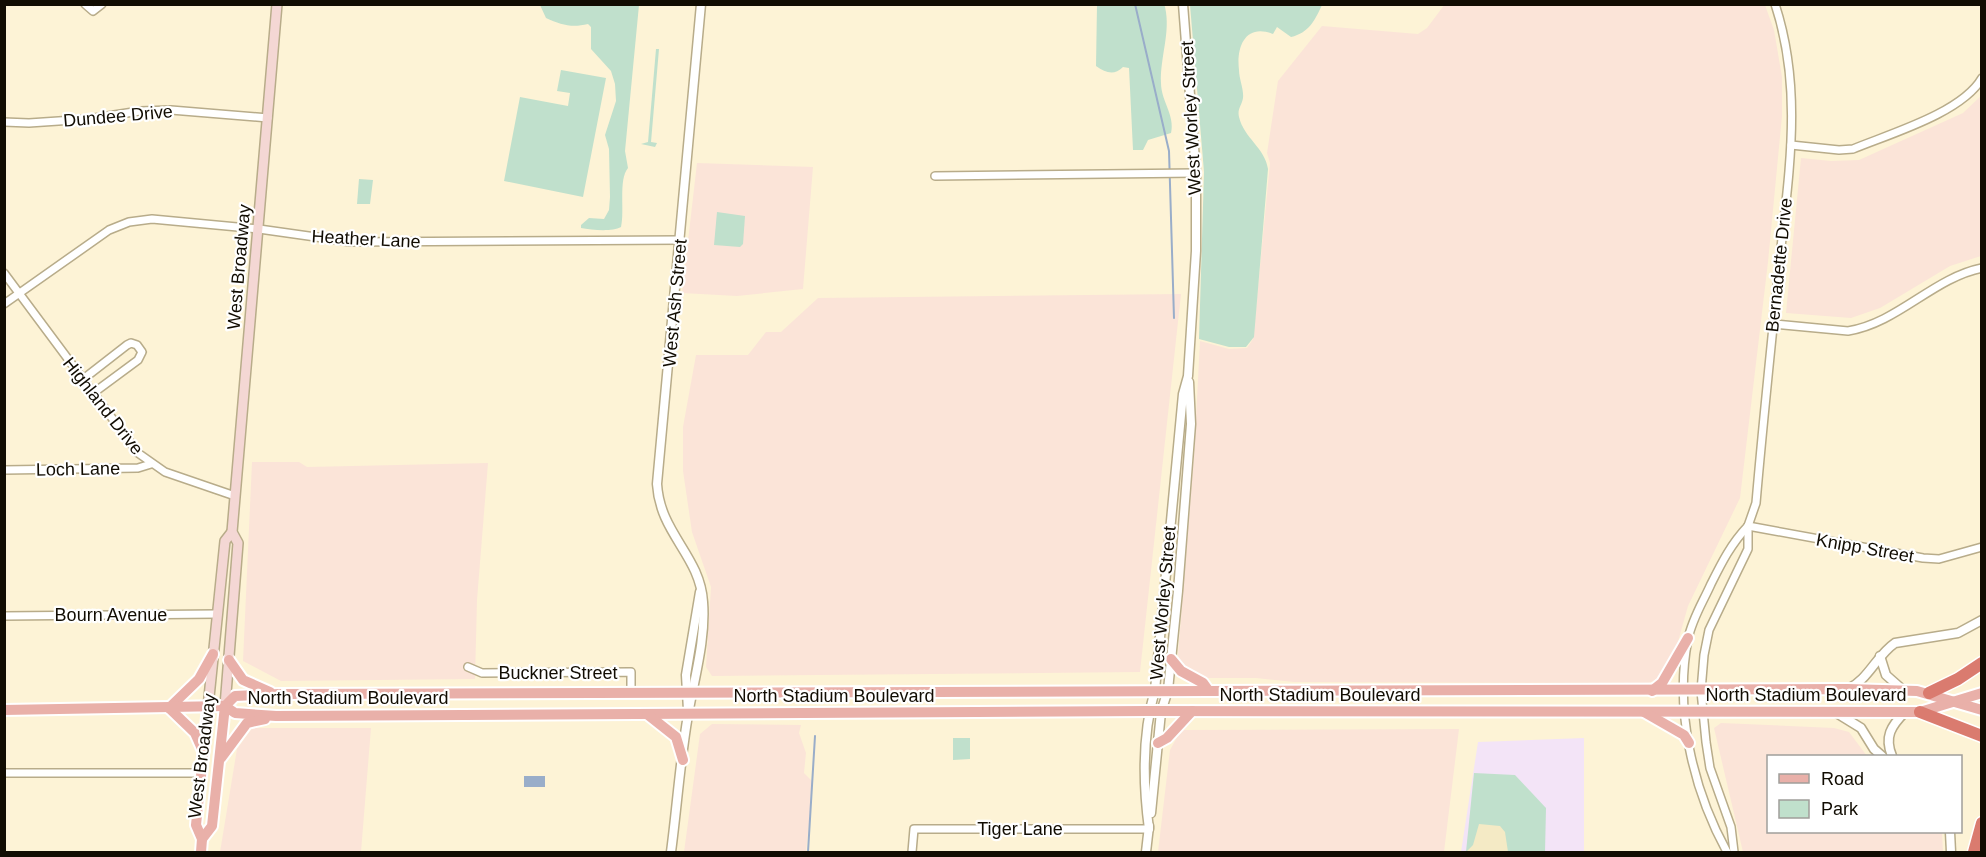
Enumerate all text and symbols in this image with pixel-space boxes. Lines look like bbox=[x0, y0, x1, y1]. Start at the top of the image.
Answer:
street label: West Worley Street bbox=[1177, 40, 1205, 196]
street label: Dundee Drive bbox=[62, 101, 174, 131]
street label: Bernadette Drive bbox=[1762, 197, 1796, 333]
street label: West Broadway bbox=[224, 204, 254, 330]
street label: Heather Lane bbox=[311, 226, 421, 252]
street label: West Ash Street bbox=[659, 238, 691, 368]
street label: Highland Drive bbox=[59, 353, 147, 459]
street label: Loch Lane bbox=[36, 458, 120, 480]
street label: West Worley Street bbox=[1146, 525, 1180, 681]
street label: Knipp Street bbox=[1814, 530, 1916, 566]
street label: Bourn Avenue bbox=[55, 605, 167, 625]
street label: Buckner Street bbox=[498, 663, 618, 683]
street label: North Stadium Boulevard bbox=[1219, 685, 1421, 705]
street label: North Stadium Boulevard bbox=[1705, 685, 1907, 705]
street label: North Stadium Boulevard bbox=[733, 686, 935, 706]
street label: North Stadium Boulevard bbox=[247, 688, 449, 708]
street label: West Broadway bbox=[184, 692, 220, 820]
legend bbox=[1767, 755, 1962, 833]
text: Road bbox=[1821, 769, 1864, 789]
text: Park bbox=[1821, 799, 1859, 819]
street label: Tiger Lane bbox=[977, 819, 1063, 839]

